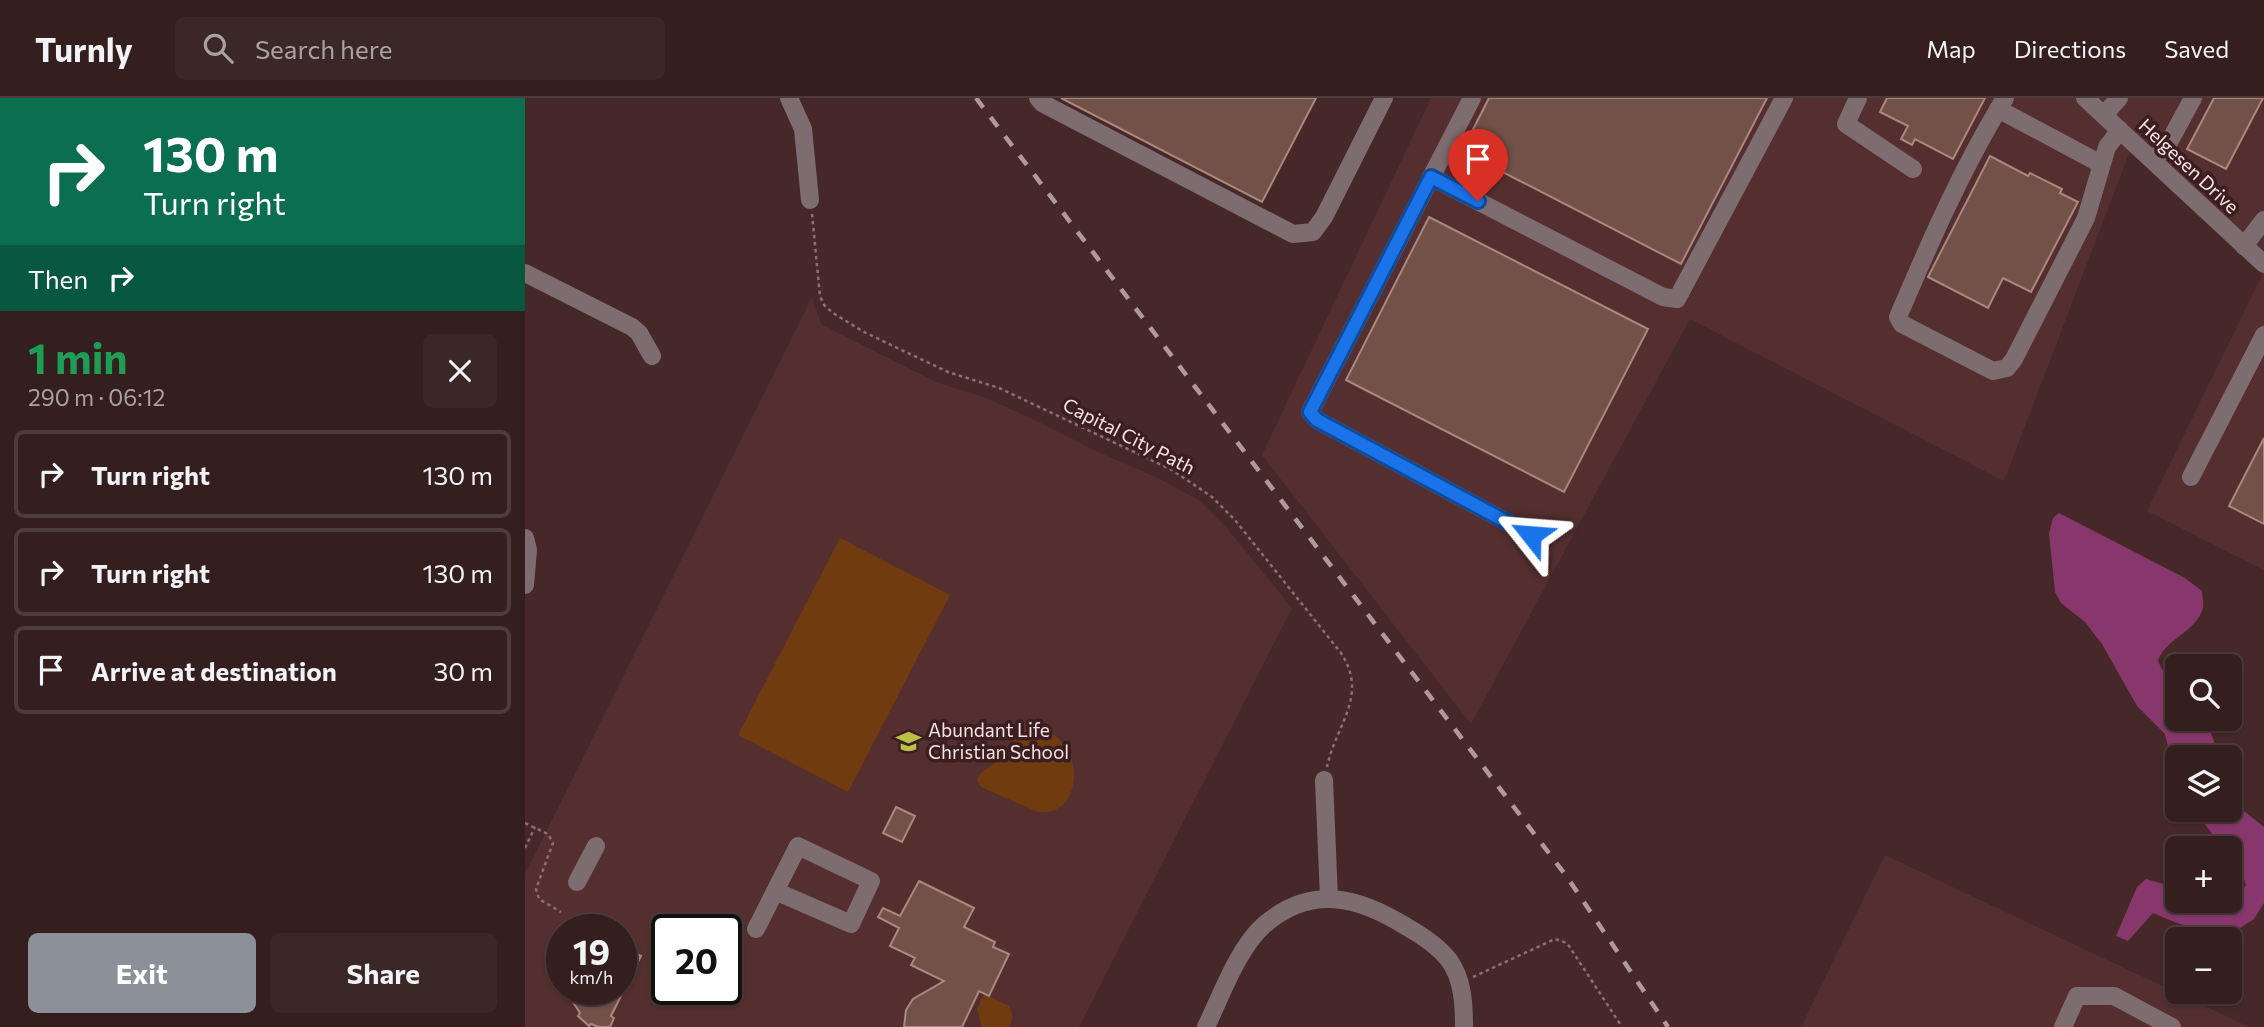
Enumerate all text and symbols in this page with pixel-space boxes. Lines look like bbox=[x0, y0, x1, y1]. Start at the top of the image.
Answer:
search box bbox=[175, 17, 665, 80]
text: Turnly bbox=[35, 28, 133, 69]
icon: search bbox=[199, 29, 237, 67]
text: Search here bbox=[255, 33, 392, 64]
text: Map bbox=[1926, 34, 1976, 63]
text: Directions bbox=[2014, 34, 2126, 63]
text: Saved bbox=[2164, 34, 2229, 63]
street label: Helgesen Drive bbox=[2135, 113, 2244, 218]
text: 130 m bbox=[143, 122, 278, 182]
icon: right bbox=[28, 126, 119, 217]
pin bbox=[1448, 129, 1508, 201]
icon: arrive bbox=[1459, 140, 1497, 178]
text: Turn right bbox=[143, 182, 286, 222]
icon: right bbox=[102, 259, 140, 297]
text: Then bbox=[28, 263, 88, 294]
text: 1 min bbox=[28, 331, 128, 383]
button: close bbox=[423, 334, 497, 408]
text: 290 m · 06:12 bbox=[28, 383, 165, 411]
street label: Capital City Path bbox=[1059, 392, 1199, 479]
icon: right bbox=[32, 455, 70, 493]
text: Turn right bbox=[91, 459, 210, 490]
text: 130 m bbox=[422, 459, 493, 490]
position arrow bbox=[1494, 498, 1568, 572]
icon: right bbox=[32, 553, 70, 591]
text: Turn right bbox=[91, 557, 210, 588]
text: 130 m bbox=[422, 557, 493, 588]
icon: arrive bbox=[32, 651, 70, 689]
map controls bbox=[2165, 654, 2242, 1004]
button: search bbox=[2165, 654, 2242, 731]
text: Arrive at destination bbox=[91, 655, 337, 686]
text: 30 m bbox=[434, 655, 493, 686]
place label: Abundant Life Christian School bbox=[928, 718, 1069, 763]
school or university icon: Abundant Life Christian School bbox=[894, 727, 922, 755]
button: layers bbox=[2165, 745, 2242, 822]
button: + bbox=[2165, 836, 2242, 913]
speed limit sign: 20 bbox=[651, 914, 742, 1005]
button: − bbox=[2165, 927, 2242, 1004]
text: 19 bbox=[573, 929, 610, 972]
button: Exit bbox=[28, 933, 256, 1013]
button: Share bbox=[270, 933, 497, 1013]
text: km/h bbox=[570, 966, 613, 988]

